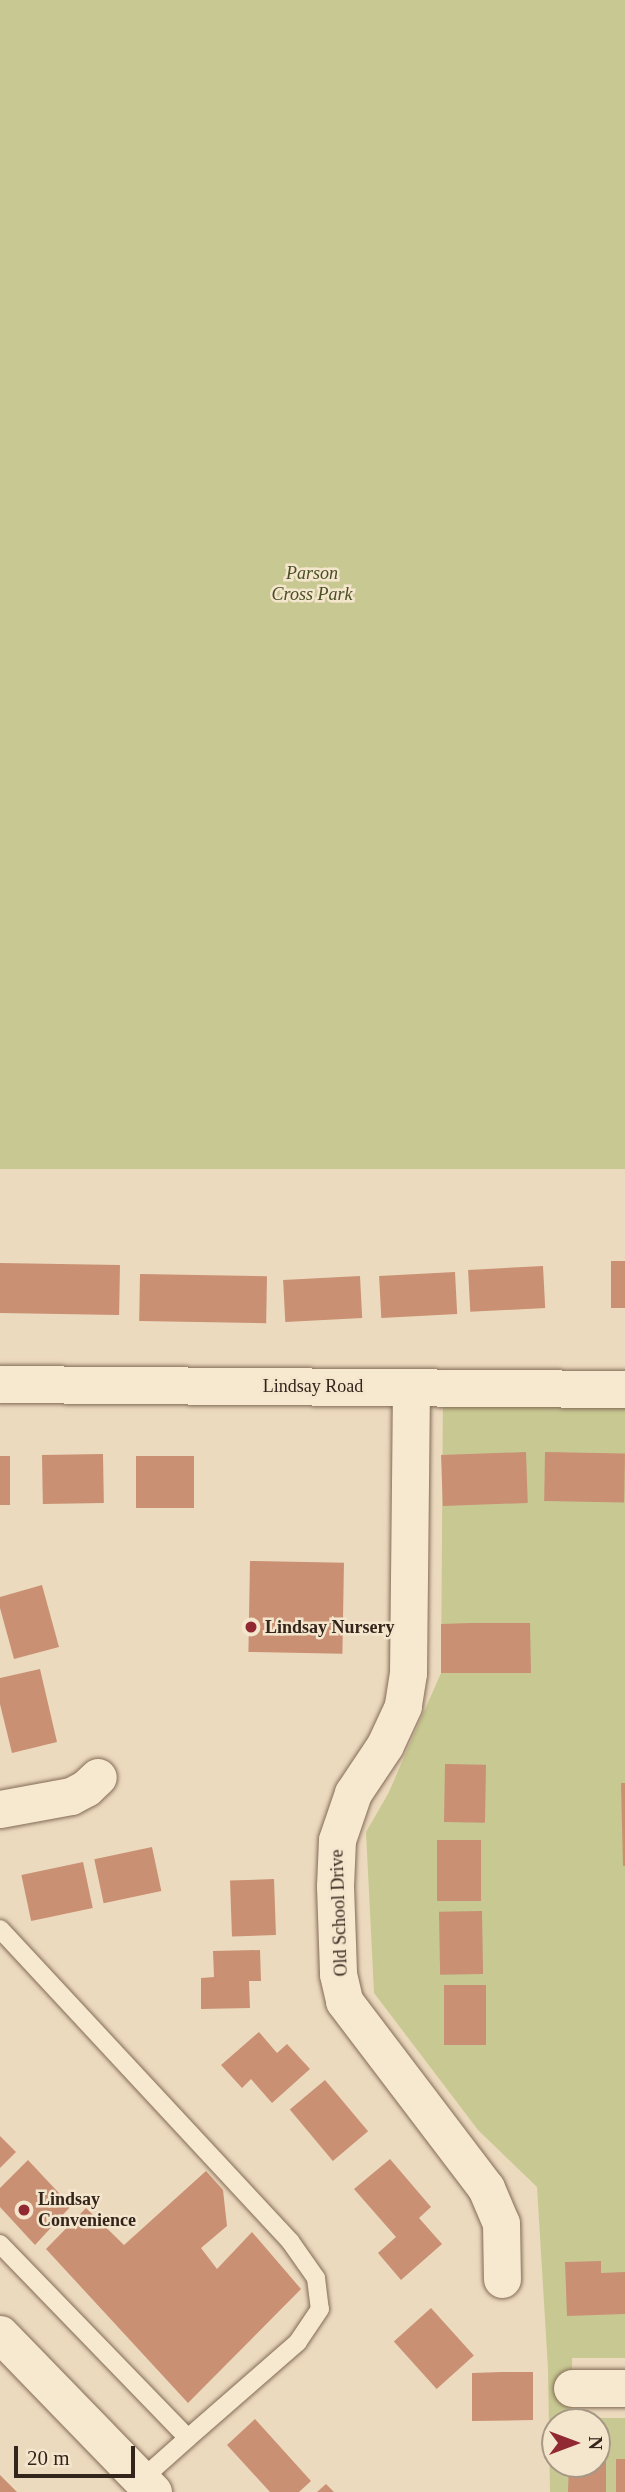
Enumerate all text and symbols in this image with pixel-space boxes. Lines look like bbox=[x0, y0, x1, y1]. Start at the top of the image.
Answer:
park label: Parson Cross Park bbox=[272, 563, 352, 606]
street label: Lindsay Road bbox=[263, 1375, 363, 1397]
place label: Lindsay Nursery bbox=[265, 1616, 395, 1638]
marker: Lindsay Nursery bbox=[243, 1619, 259, 1635]
street label: Old School Drive bbox=[326, 1849, 352, 1977]
place label: Lindsay Convenience bbox=[38, 2189, 136, 2232]
marker: Lindsay Convenience bbox=[16, 2202, 32, 2218]
north arrow bbox=[541, 2408, 611, 2478]
scale bar bbox=[18, 2432, 138, 2476]
text: N bbox=[585, 2436, 606, 2450]
text: 20 m bbox=[27, 2446, 70, 2470]

